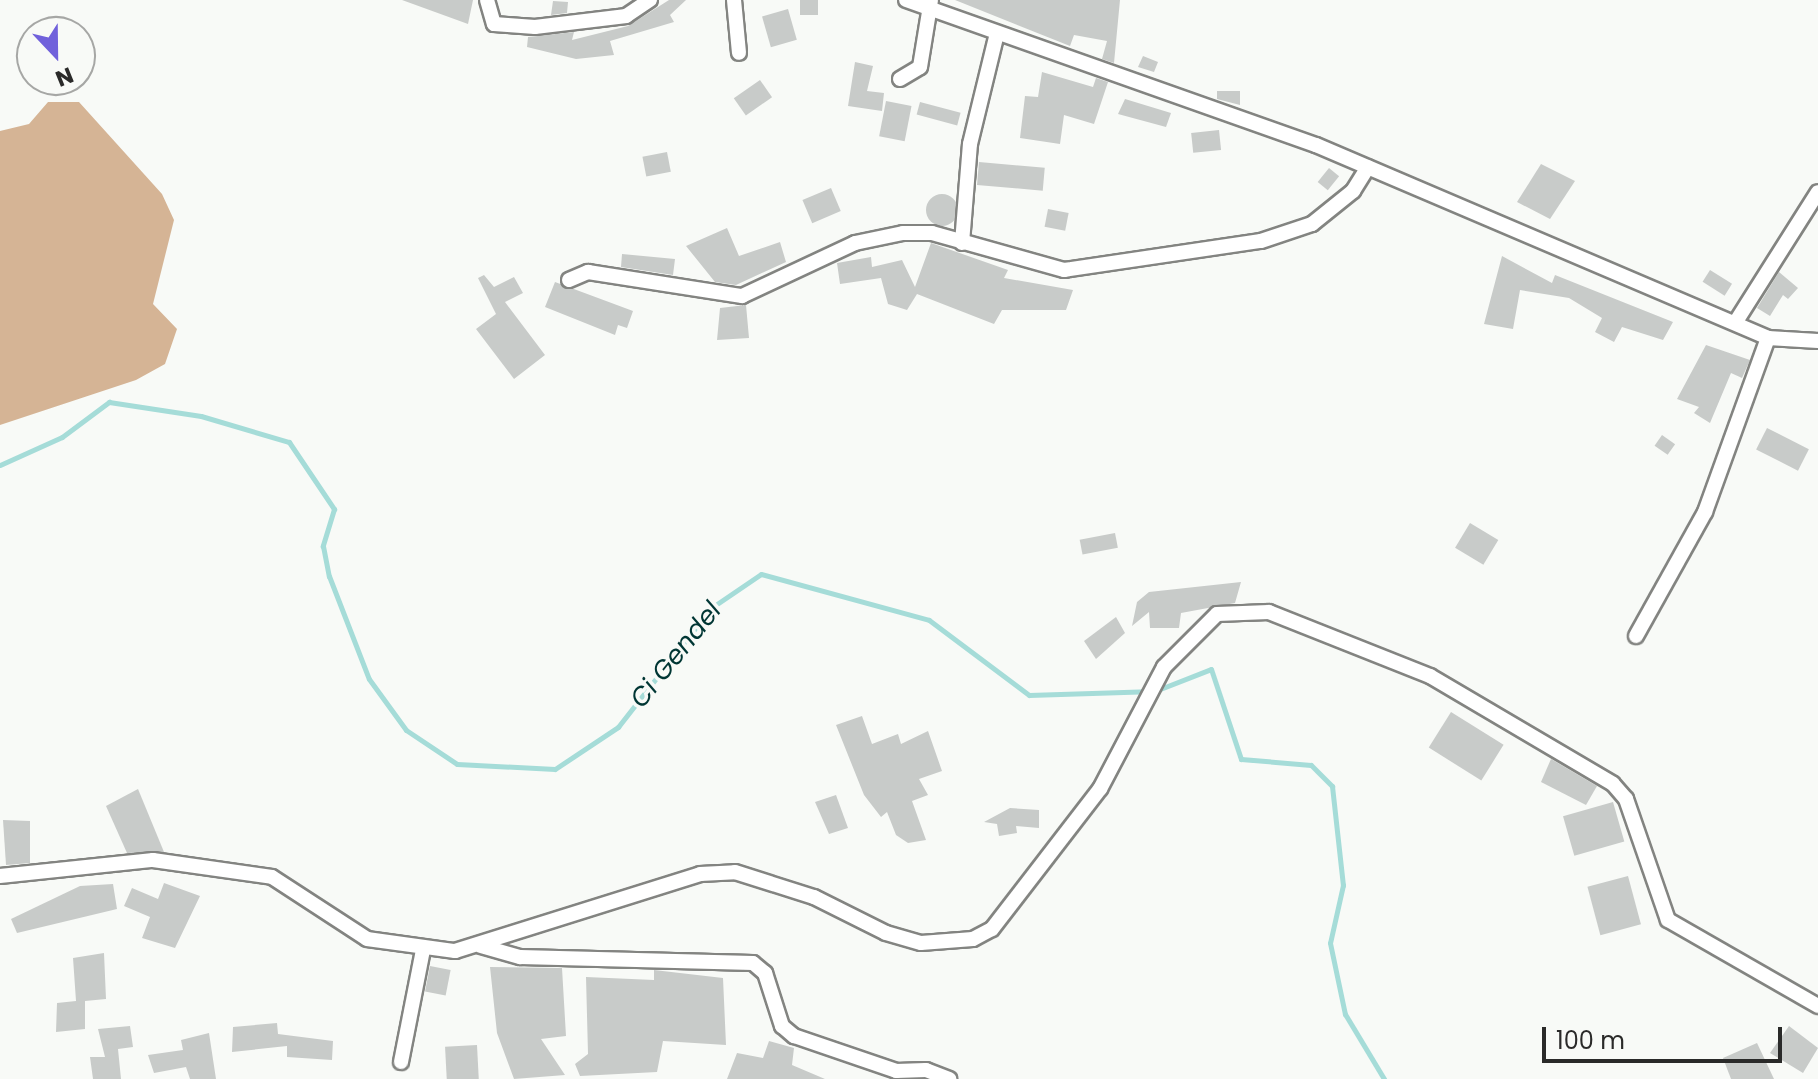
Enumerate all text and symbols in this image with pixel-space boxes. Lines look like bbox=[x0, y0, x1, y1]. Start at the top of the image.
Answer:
north arrow bbox=[16, 16, 96, 96]
text: N bbox=[51, 59, 78, 94]
water label: Ci Gendel bbox=[624, 596, 728, 714]
scale bar bbox=[1546, 1011, 1786, 1061]
text: 100 m bbox=[1556, 1024, 1625, 1057]

